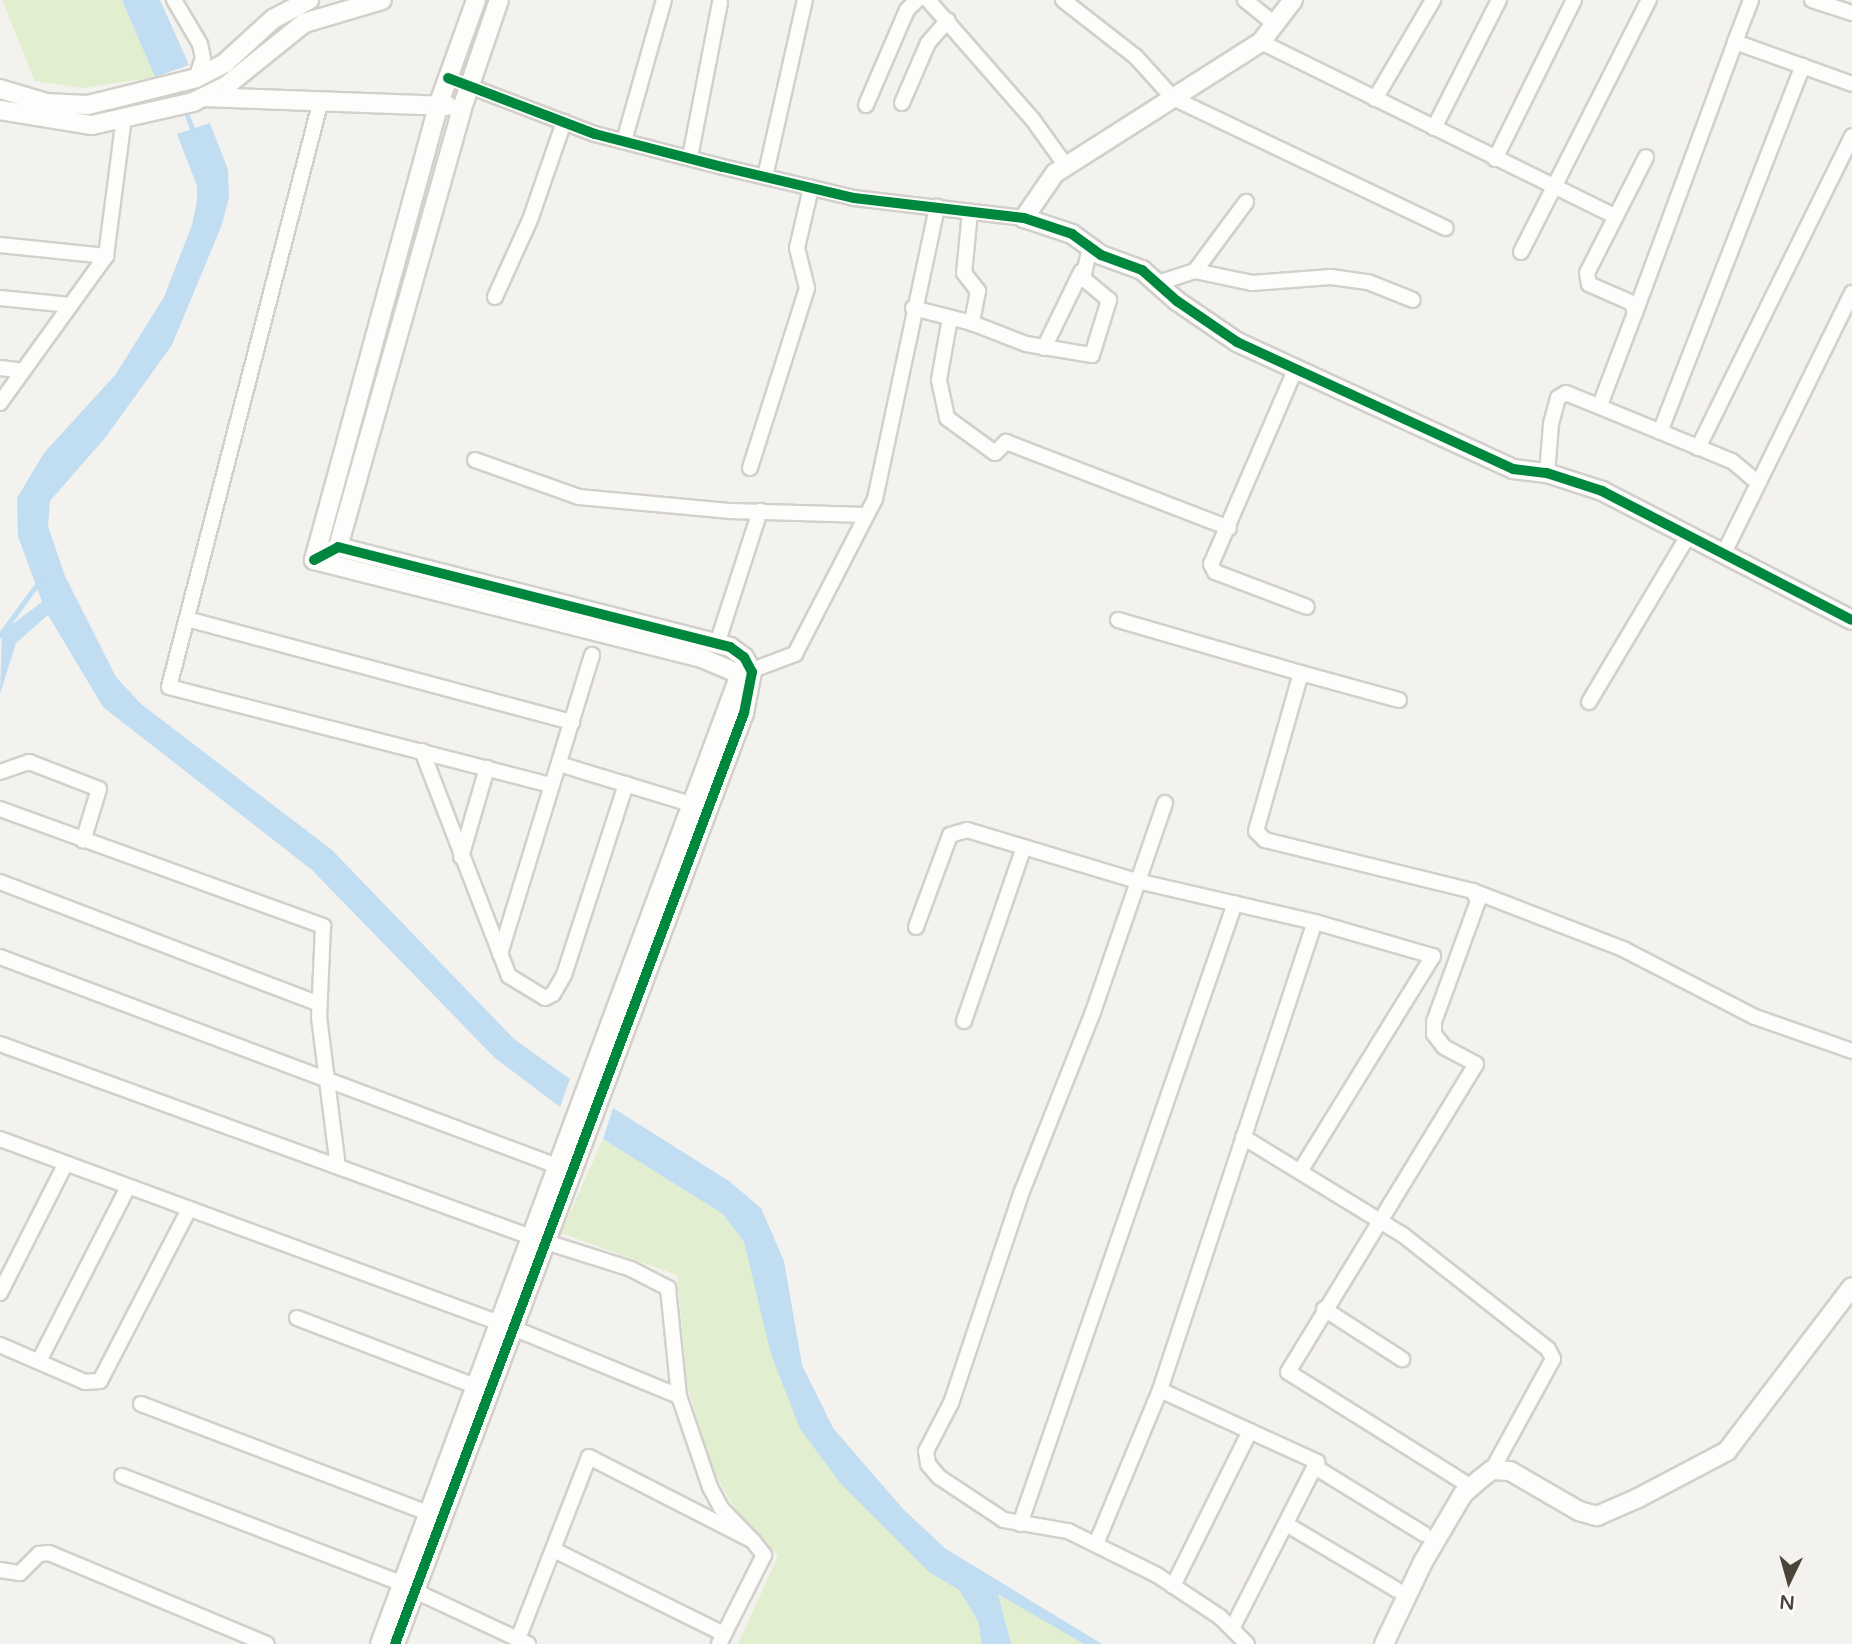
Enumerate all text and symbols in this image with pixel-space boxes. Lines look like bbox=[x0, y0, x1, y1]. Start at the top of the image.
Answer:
north arrow bbox=[1754, 1546, 1824, 1616]
text: N bbox=[1779, 1590, 1796, 1614]

